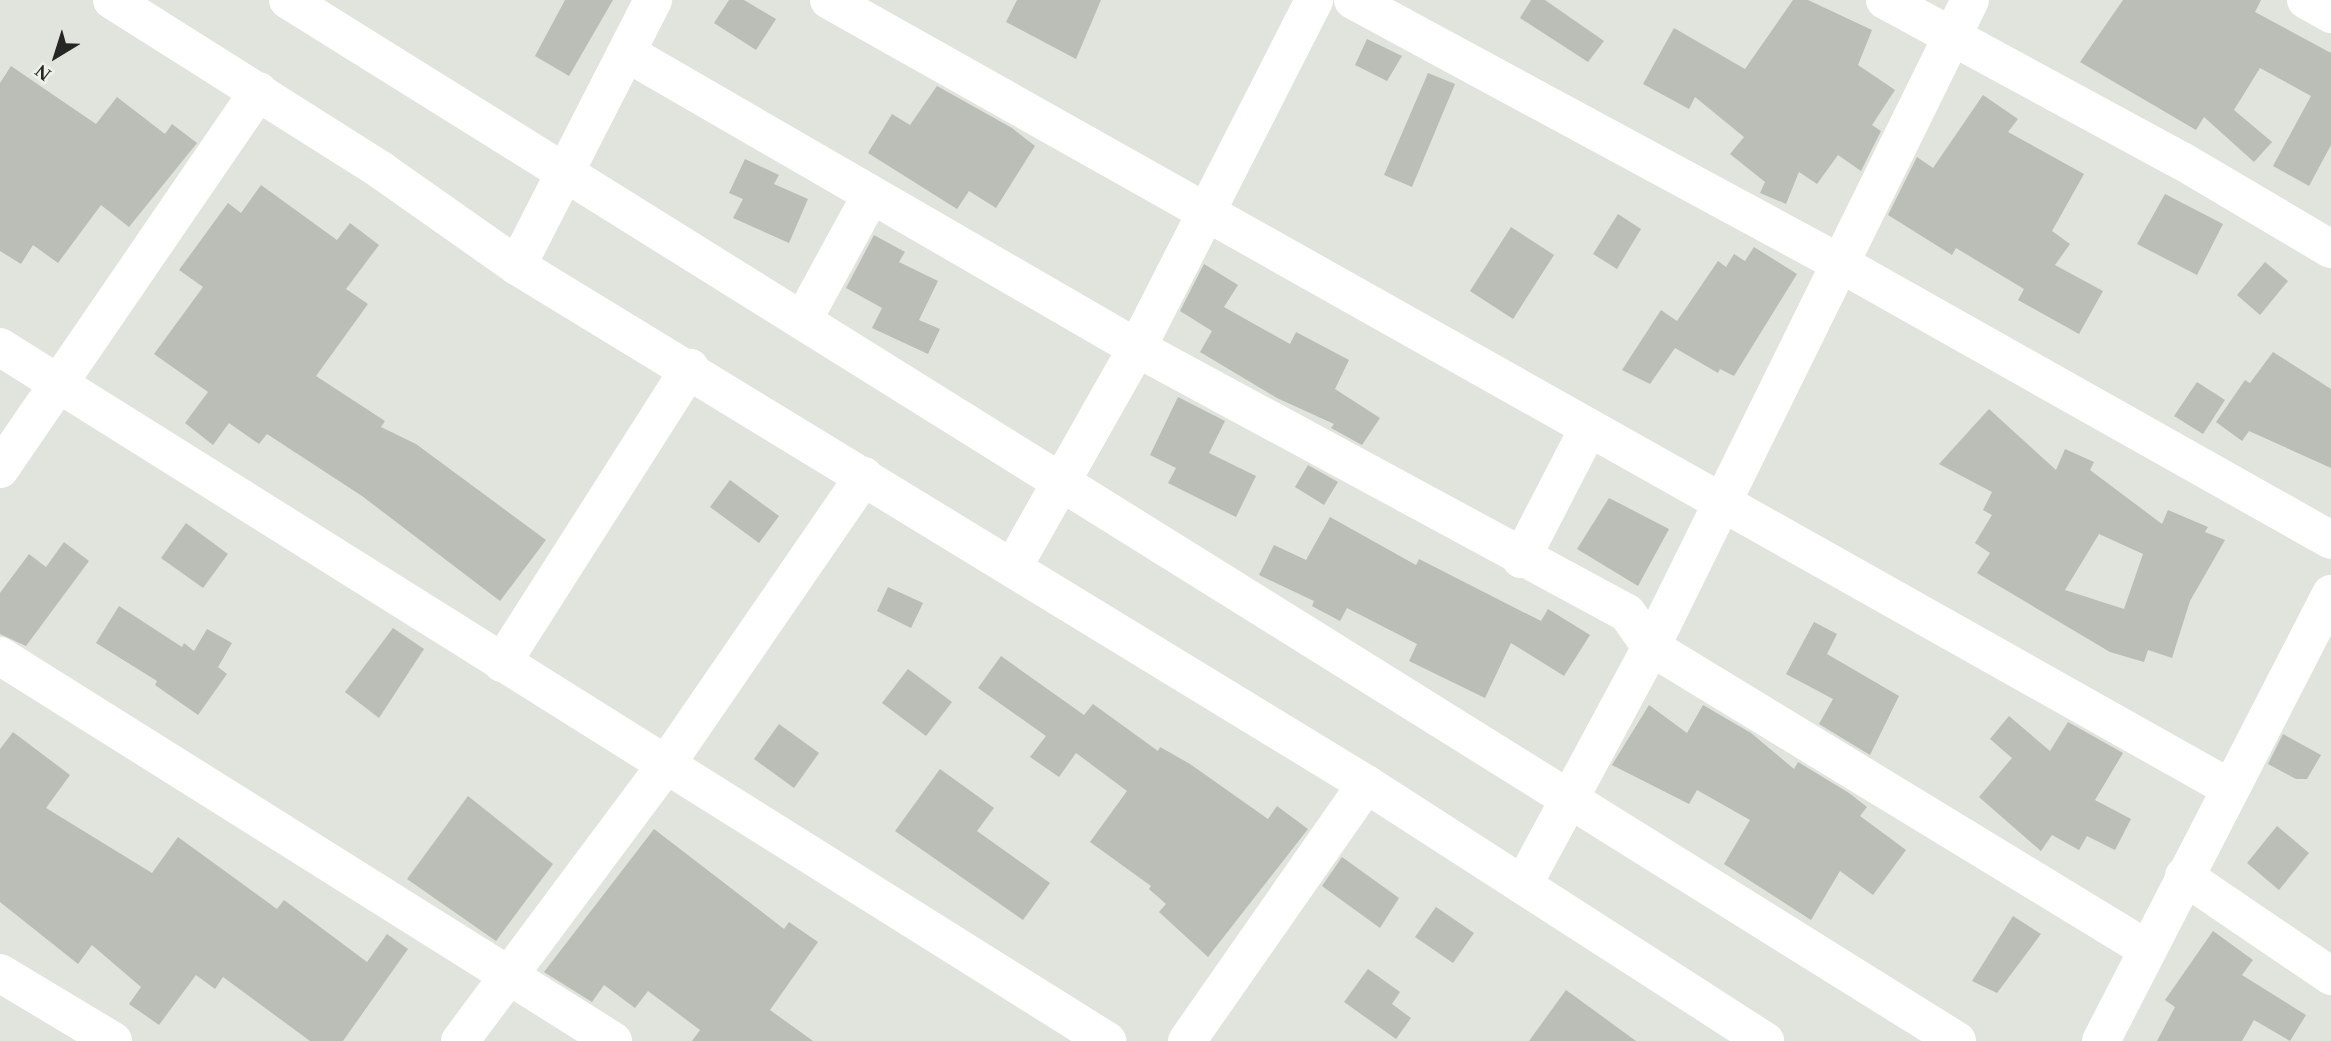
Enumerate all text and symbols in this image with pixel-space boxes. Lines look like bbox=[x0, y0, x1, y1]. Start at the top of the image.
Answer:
north arrow bbox=[21, 21, 91, 91]
text: N bbox=[31, 60, 55, 85]

